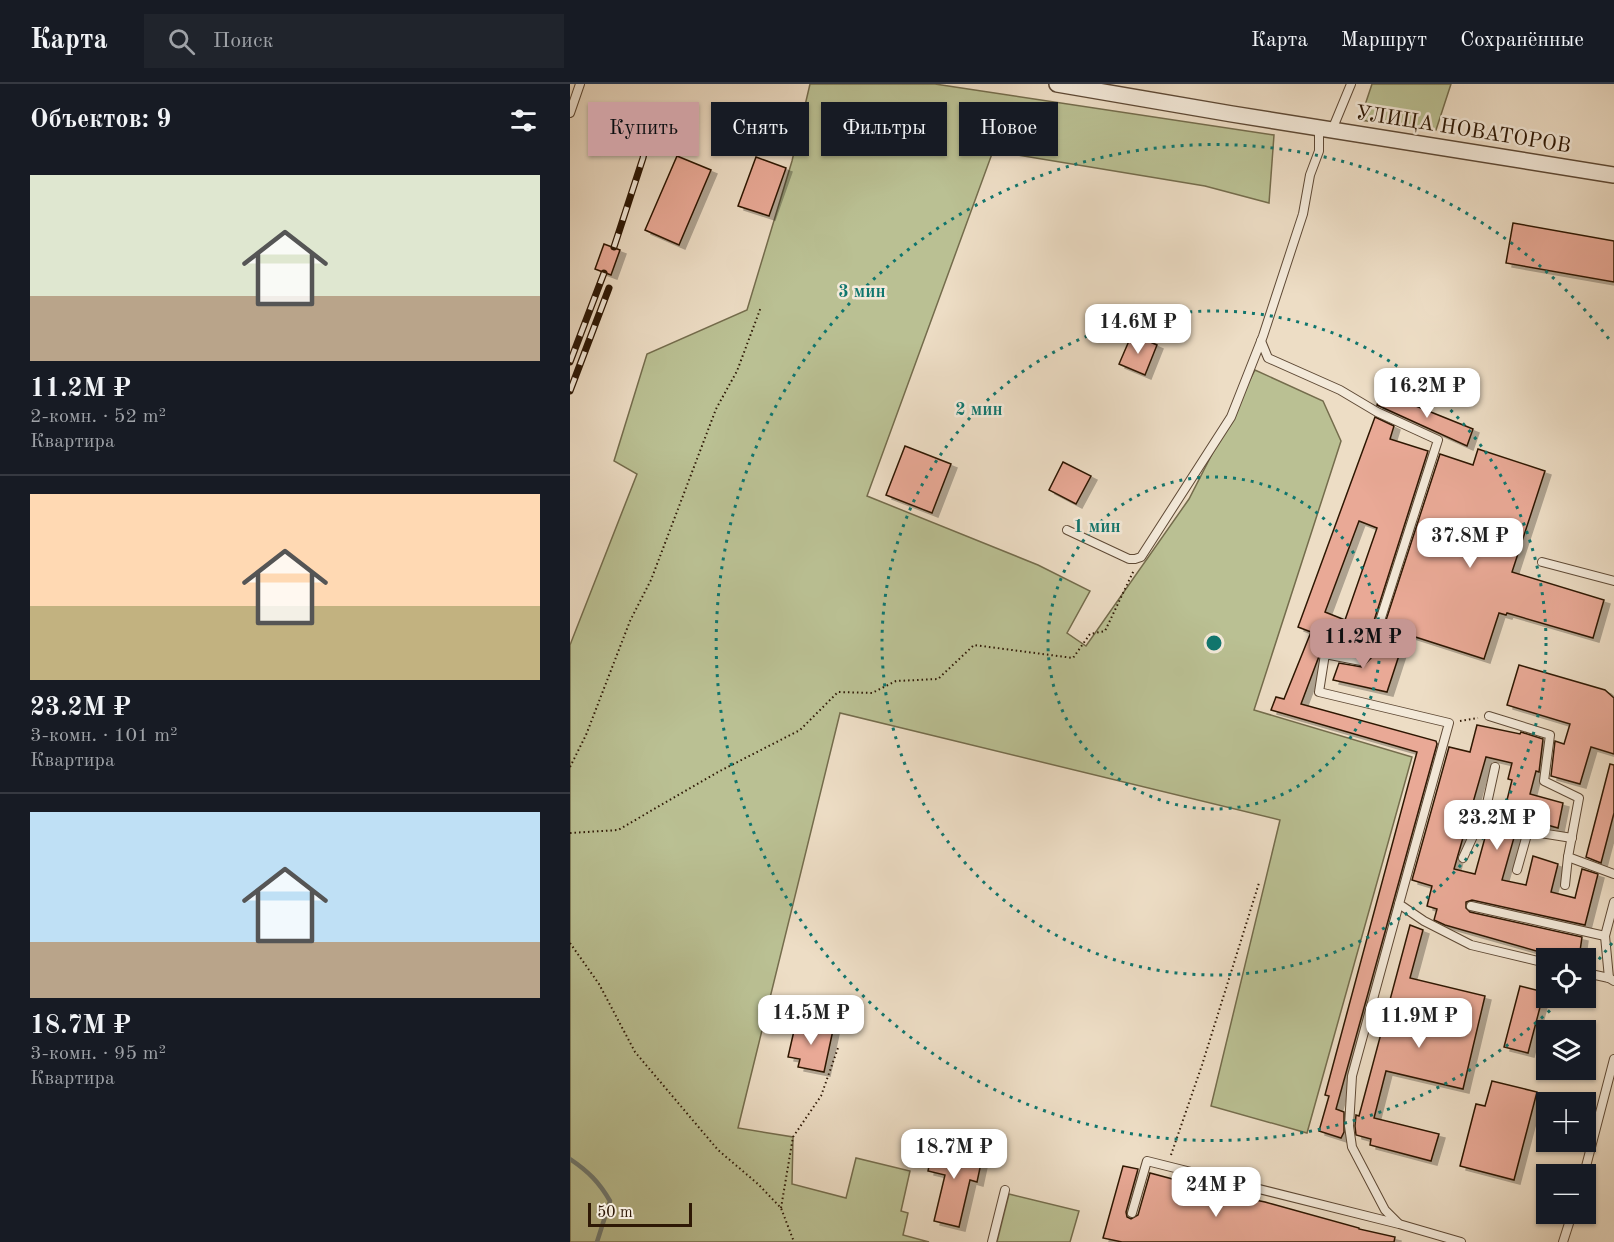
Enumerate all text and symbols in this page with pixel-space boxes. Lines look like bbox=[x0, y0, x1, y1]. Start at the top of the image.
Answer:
search box bbox=[144, 14, 564, 68]
icon: search bbox=[165, 25, 198, 58]
text: Карта bbox=[30, 27, 108, 55]
text: Поиск bbox=[213, 30, 274, 52]
text: Карта bbox=[1251, 30, 1308, 51]
text: Маршрут bbox=[1341, 30, 1427, 51]
text: Сохранённые bbox=[1460, 30, 1584, 51]
chip: Купить bbox=[588, 102, 699, 156]
chip: Снять bbox=[711, 102, 809, 156]
chip: Фильтры bbox=[821, 102, 947, 156]
chip: Новое bbox=[959, 102, 1058, 156]
street label: УЛИЦА НОВАТОРОВ bbox=[1354, 103, 1572, 157]
icon: filters bbox=[507, 104, 540, 137]
text: Объектов: 9 bbox=[30, 107, 171, 133]
icon: home bbox=[231, 214, 339, 322]
text: 3 мин bbox=[838, 283, 886, 301]
pin: 14.6M ₽ bbox=[1083, 304, 1193, 355]
text: 14.6M ₽ bbox=[1099, 313, 1177, 333]
pin: 16.2M ₽ bbox=[1372, 368, 1482, 419]
text: 11.2M ₽ bbox=[30, 376, 131, 402]
text: 16.2M ₽ bbox=[1388, 377, 1466, 397]
text: 2 мин bbox=[955, 401, 1003, 419]
text: 2-комн. · 52 m² bbox=[30, 407, 166, 427]
text: Квартира bbox=[30, 432, 115, 452]
text: 1 мин bbox=[1073, 518, 1121, 536]
pin: 37.8M ₽ bbox=[1415, 518, 1525, 569]
text: 37.8M ₽ bbox=[1431, 527, 1509, 547]
icon: home bbox=[231, 533, 339, 641]
pin: 11.2M ₽ bbox=[1308, 619, 1418, 670]
text: 11.2M ₽ bbox=[1324, 628, 1402, 648]
centre of rings bbox=[1204, 633, 1224, 653]
text: 23.2M ₽ bbox=[30, 695, 131, 721]
text: 3-комн. · 101 m² bbox=[30, 726, 178, 746]
text: Квартира bbox=[30, 751, 115, 771]
pin: 23.2M ₽ bbox=[1442, 800, 1552, 851]
text: 23.2M ₽ bbox=[1458, 809, 1536, 829]
icon: home bbox=[231, 851, 339, 959]
map controls bbox=[1536, 948, 1596, 1224]
button: locate bbox=[1536, 948, 1596, 1008]
pin: 14.5M ₽ bbox=[756, 995, 866, 1046]
pin: 11.9M ₽ bbox=[1364, 998, 1474, 1049]
text: 14.5M ₽ bbox=[772, 1004, 850, 1024]
text: 11.9M ₽ bbox=[1380, 1007, 1458, 1027]
text: 18.7M ₽ bbox=[30, 1013, 131, 1039]
button: layers bbox=[1536, 1020, 1596, 1080]
text: 3-комн. · 95 m² bbox=[30, 1044, 166, 1064]
text: Квартира bbox=[30, 1069, 115, 1089]
button: + bbox=[1536, 1092, 1596, 1152]
pin: 18.7M ₽ bbox=[899, 1129, 1009, 1180]
text: 18.7M ₽ bbox=[915, 1138, 993, 1158]
button: − bbox=[1536, 1164, 1596, 1224]
pin: 24M ₽ bbox=[1174, 1167, 1258, 1218]
text: 24M ₽ bbox=[1186, 1176, 1246, 1196]
scale bar bbox=[588, 1200, 692, 1228]
text: 50 m bbox=[597, 1205, 633, 1221]

